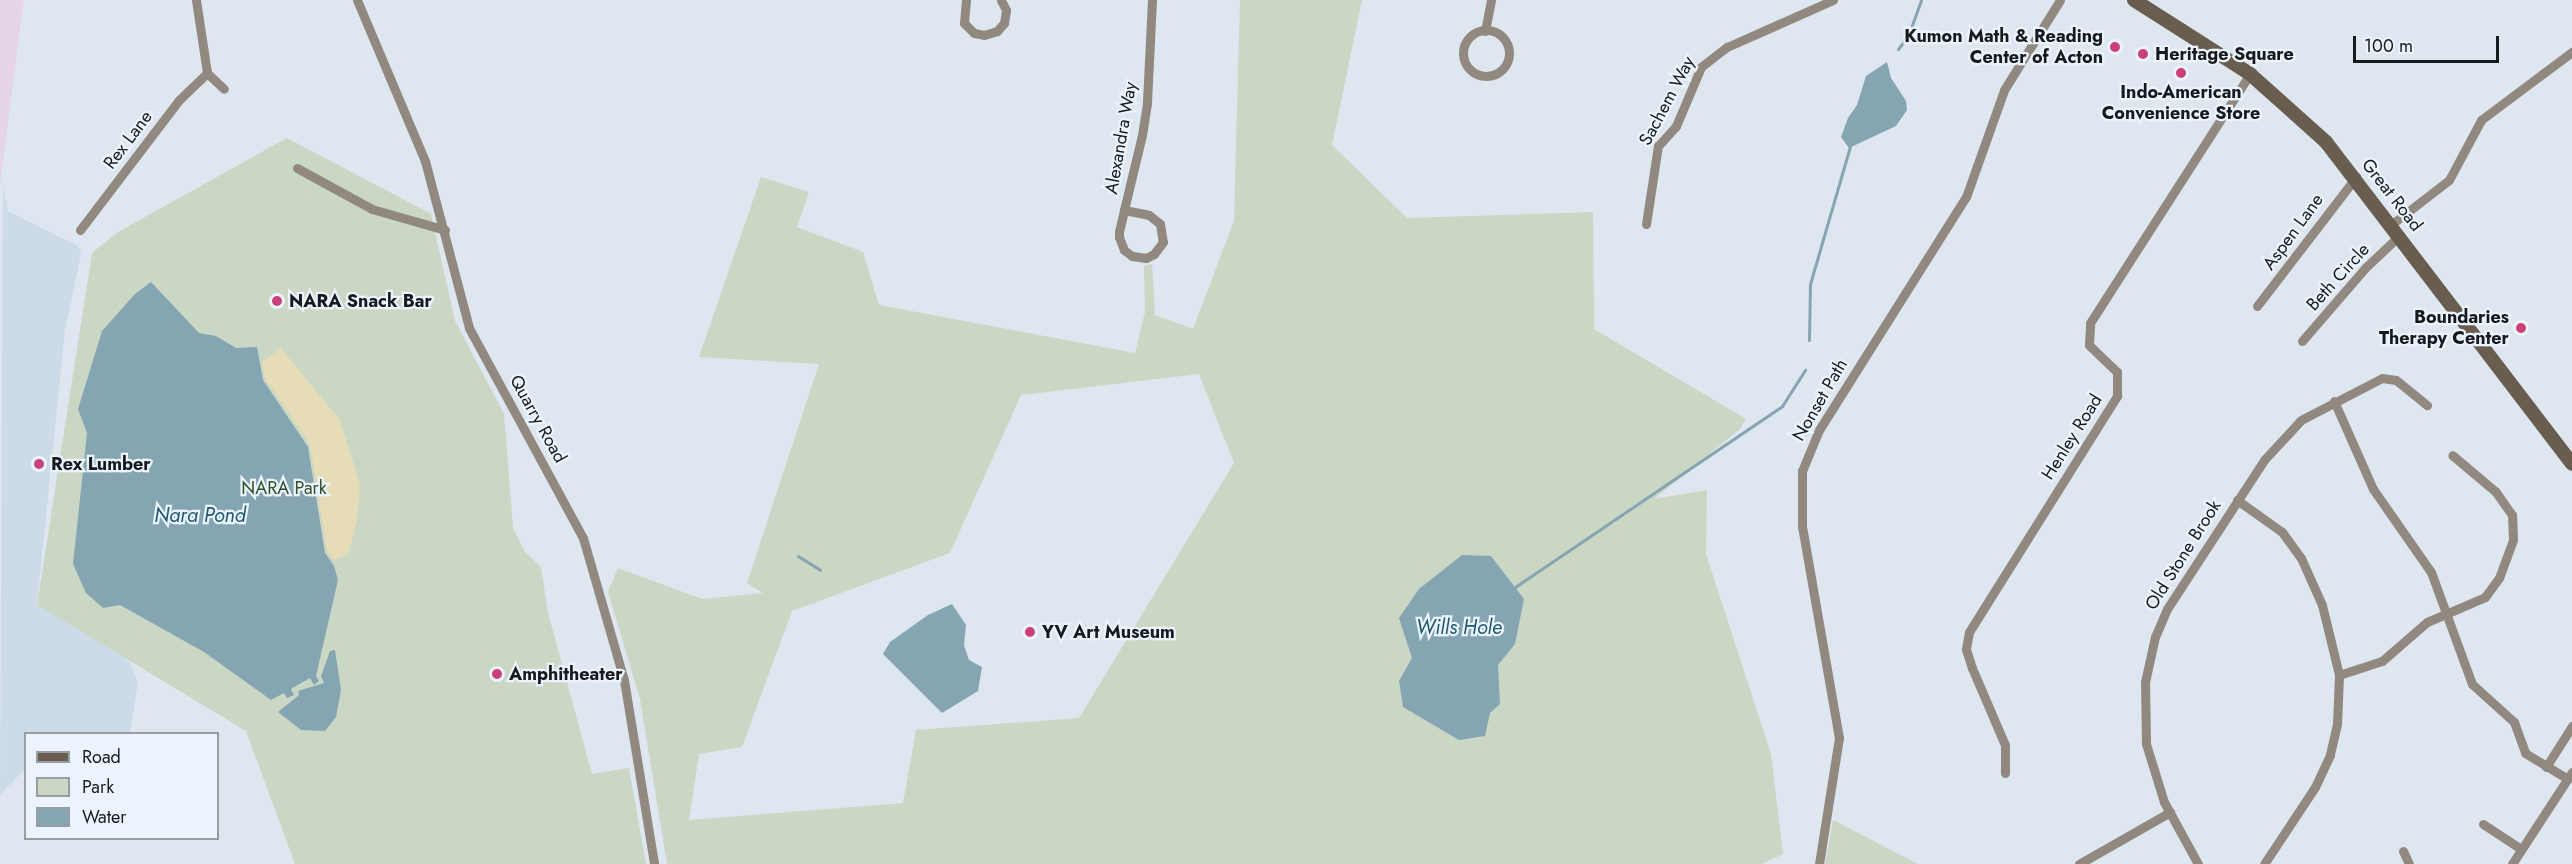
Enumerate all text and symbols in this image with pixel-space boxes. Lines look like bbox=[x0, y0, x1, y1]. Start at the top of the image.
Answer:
scale bar bbox=[2356, 24, 2502, 62]
place label: Kumon Math & Reading Center of Acton bbox=[1904, 26, 2103, 68]
text: 100 m bbox=[2364, 33, 2413, 59]
marker: Kumon Math & Reading Center of Acton bbox=[2108, 40, 2122, 54]
place label: Heritage Square bbox=[2155, 43, 2294, 65]
marker: Heritage Square bbox=[2136, 47, 2150, 61]
street label: Sachem Way bbox=[1635, 53, 1699, 149]
marker: Indo-American Convenience Store bbox=[2174, 66, 2188, 80]
street label: Alexandra Way bbox=[1100, 80, 1142, 196]
place label: Indo-American Convenience Store bbox=[2102, 82, 2260, 124]
street label: Rex Lane bbox=[99, 107, 157, 173]
street label: Great Road bbox=[2357, 154, 2427, 236]
street label: Aspen Lane bbox=[2258, 190, 2328, 274]
street label: Beth Circle bbox=[2302, 239, 2374, 315]
place label: NARA Snack Bar bbox=[289, 290, 432, 312]
marker: NARA Snack Bar bbox=[270, 294, 284, 308]
place label: Boundaries Therapy Center bbox=[2379, 307, 2509, 350]
marker: Boundaries Therapy Center bbox=[2514, 321, 2528, 335]
street label: Nonset Path bbox=[1788, 355, 1852, 445]
street label: Quarry Road bbox=[505, 371, 571, 467]
street label: Henley Road bbox=[2037, 390, 2107, 484]
place label: Rex Lumber bbox=[51, 453, 151, 475]
marker: Rex Lumber bbox=[32, 457, 46, 471]
park label: NARA Park bbox=[241, 477, 327, 499]
street label: Old Stone Brook bbox=[2141, 496, 2225, 614]
water label: Nara Pond bbox=[154, 503, 246, 527]
water label: Wills Hole bbox=[1416, 615, 1502, 639]
place label: YV Art Museum bbox=[1042, 621, 1175, 643]
marker: YV Art Museum bbox=[1023, 625, 1037, 639]
place label: Amphitheater bbox=[509, 663, 623, 685]
marker: Amphitheater bbox=[490, 667, 504, 681]
legend bbox=[24, 732, 219, 840]
text: Road bbox=[82, 744, 121, 770]
text: Park bbox=[82, 774, 114, 800]
text: Water bbox=[82, 804, 126, 830]

